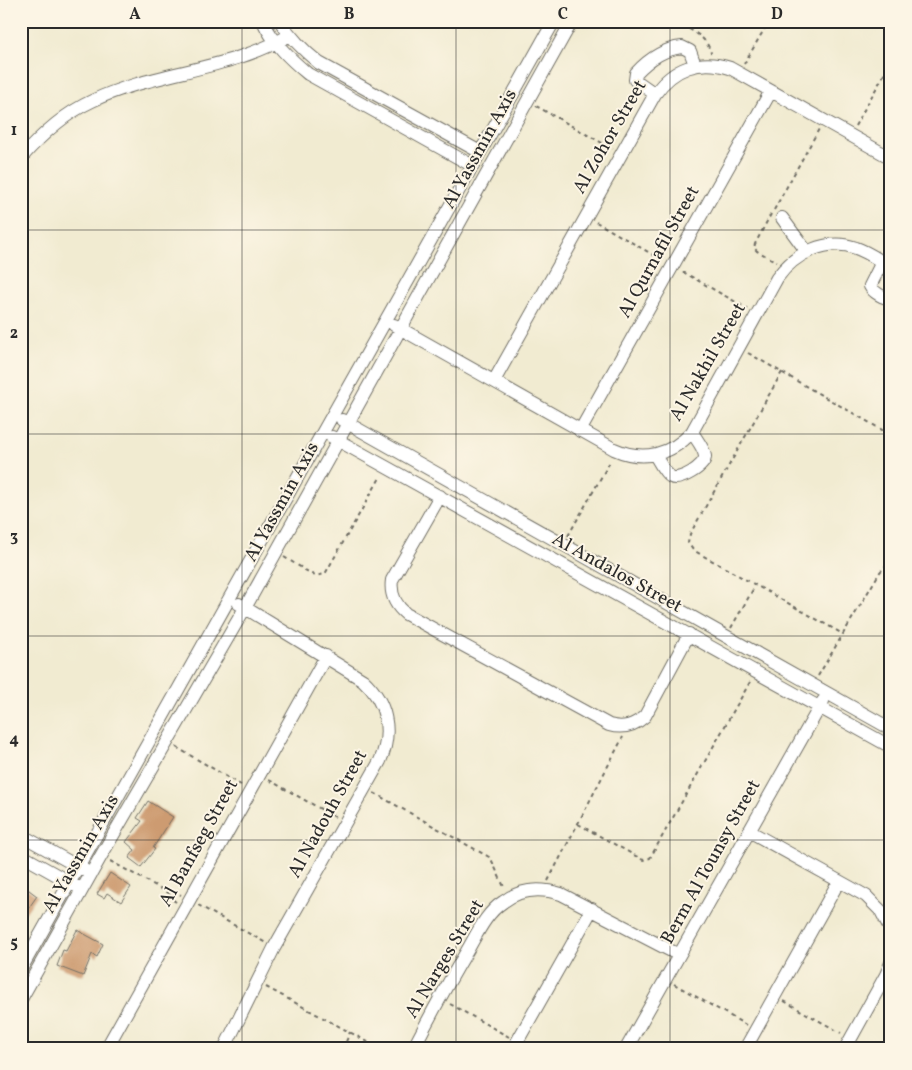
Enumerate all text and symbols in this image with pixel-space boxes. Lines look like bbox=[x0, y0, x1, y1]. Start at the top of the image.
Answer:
text: A bbox=[129, 4, 141, 26]
text: B bbox=[344, 4, 355, 26]
text: C bbox=[558, 4, 568, 26]
text: D bbox=[771, 4, 783, 26]
street label: Al Zohor Street bbox=[567, 75, 653, 199]
street label: Al Yassmin Axis bbox=[436, 84, 524, 214]
text: 1 bbox=[11, 120, 17, 142]
street label: Al Qurnafil Street bbox=[612, 181, 706, 323]
street label: Al Nakhil Street bbox=[663, 298, 753, 426]
text: 2 bbox=[10, 323, 18, 345]
street label: Al Yassmin Axis bbox=[238, 437, 326, 567]
text: 3 bbox=[10, 526, 18, 548]
street label: Al Andalos Street bbox=[547, 526, 687, 620]
text: 4 bbox=[9, 729, 19, 751]
street label: Al Nadouh Street bbox=[282, 745, 374, 883]
street label: Al Banfseg Street bbox=[153, 774, 245, 912]
street label: Berm Al Tounsy Street bbox=[655, 775, 767, 949]
street label: Al Yassmin Axis bbox=[36, 790, 126, 918]
street label: Al Narges Street bbox=[399, 894, 491, 1023]
text: 5 bbox=[10, 932, 18, 954]

